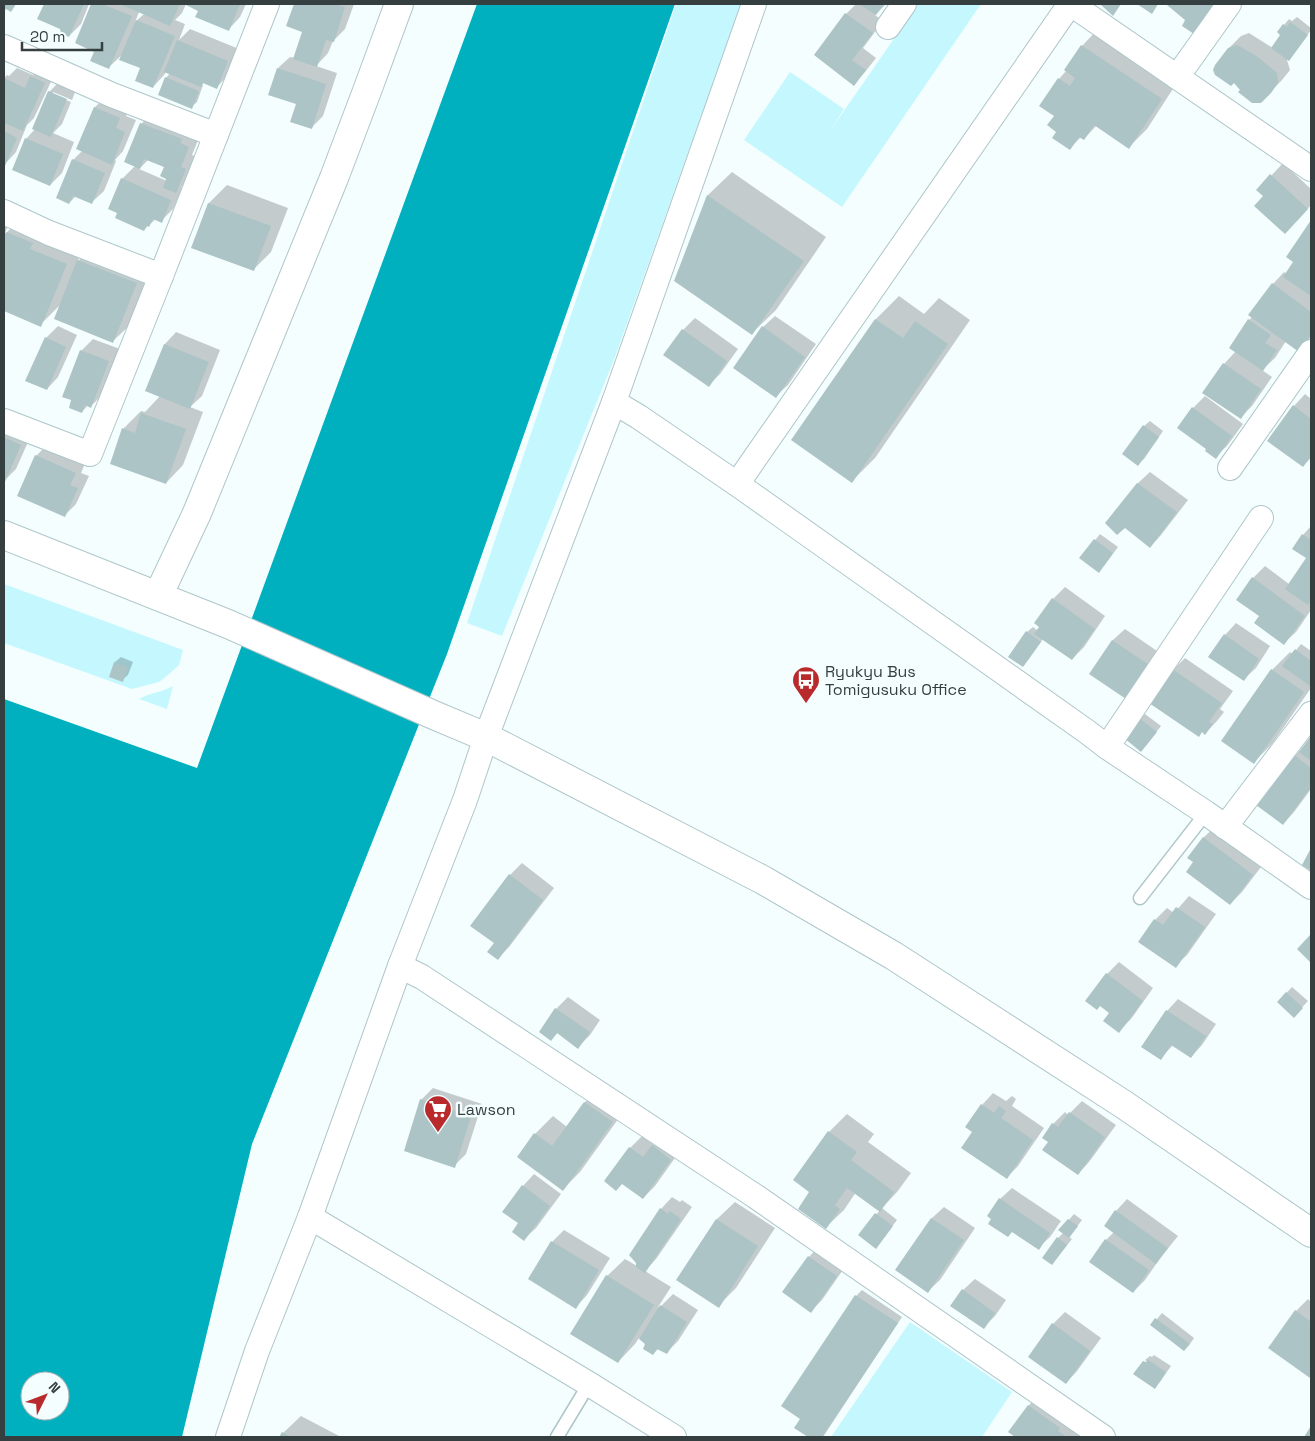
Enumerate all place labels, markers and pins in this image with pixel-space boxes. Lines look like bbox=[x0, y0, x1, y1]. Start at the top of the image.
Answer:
place label: Ryukyu Bus Tomigusuku Office bbox=[825, 661, 967, 700]
bus stop icon: Ryukyu Bus Tomigusuku Office bbox=[791, 665, 821, 704]
supermarket icon: Lawson bbox=[423, 1094, 453, 1133]
place label: Lawson bbox=[457, 1099, 516, 1120]

